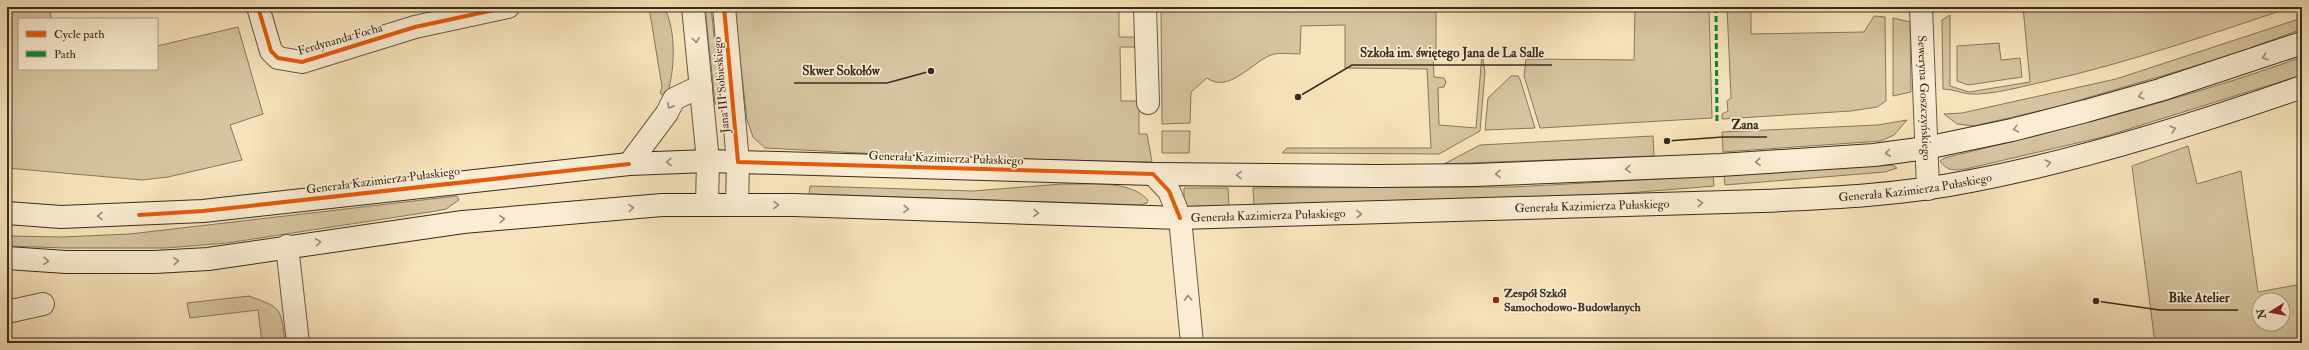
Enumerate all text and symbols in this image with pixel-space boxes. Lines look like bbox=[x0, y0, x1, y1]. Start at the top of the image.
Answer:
legend bbox=[18, 18, 158, 70]
street label: Ferdynanda Focha bbox=[296, 20, 385, 59]
text: Cycle path bbox=[54, 27, 105, 42]
street label: Seweryna Goszczyńskiego bbox=[1914, 35, 1934, 161]
street label: Jana III Sobieskiego bbox=[710, 36, 733, 135]
one-way arrow bbox=[692, 37, 701, 43]
callout: Szkoła im. świętego Jana de La Salle bbox=[1352, 40, 1552, 65]
text: Szkoła im. świętego Jana de La Salle bbox=[1360, 45, 1545, 62]
text: Path bbox=[54, 47, 77, 62]
one-way arrow bbox=[2262, 52, 2269, 60]
callout: Skwer Sokołów bbox=[794, 58, 887, 83]
text: Skwer Sokołów bbox=[802, 63, 881, 79]
one-way arrow bbox=[2138, 91, 2145, 100]
one-way arrow bbox=[667, 102, 675, 110]
callout: Zana bbox=[1723, 112, 1767, 137]
text: Zana bbox=[1731, 117, 1759, 133]
one-way arrow bbox=[2013, 124, 2020, 133]
one-way arrow bbox=[2169, 125, 2176, 134]
street label: Generała Kazimierza Pułaskiego bbox=[868, 148, 1024, 169]
one-way arrow bbox=[1885, 148, 1891, 157]
one-way arrow bbox=[666, 158, 672, 166]
one-way arrow bbox=[1755, 158, 1761, 167]
one-way arrow bbox=[2044, 159, 2051, 168]
street label: Generała Kazimierza Pułaskiego bbox=[305, 164, 461, 197]
one-way arrow bbox=[1625, 164, 1631, 173]
one-way arrow bbox=[1495, 170, 1501, 178]
street label: Generała Kazimierza Pułaskiego bbox=[1838, 170, 1994, 205]
one-way arrow bbox=[1236, 171, 1242, 179]
street label: Generała Kazimierza Pułaskiego bbox=[1514, 197, 1670, 216]
one-way arrow bbox=[1697, 198, 1703, 207]
one-way arrow bbox=[773, 201, 779, 209]
one-way arrow bbox=[628, 203, 634, 212]
one-way arrow bbox=[903, 205, 909, 213]
street label: Generała Kazimierza Pułaskiego bbox=[1191, 206, 1346, 226]
one-way arrow bbox=[1033, 209, 1039, 218]
one-way arrow bbox=[1356, 210, 1362, 218]
one-way arrow bbox=[97, 212, 103, 220]
one-way arrow bbox=[499, 214, 505, 223]
one-way arrow bbox=[315, 238, 321, 247]
one-way arrow bbox=[43, 256, 49, 265]
one-way arrow bbox=[173, 257, 179, 266]
callout: Bike Atelier bbox=[2160, 285, 2238, 310]
place label: Zespół Szkół Samochodowo-Budowlanych bbox=[1504, 286, 1641, 315]
text: Bike Atelier bbox=[2168, 290, 2231, 306]
north arrow bbox=[2251, 292, 2291, 332]
one-way arrow bbox=[1183, 295, 1192, 301]
marker: Zespół Szkół Samochodowo-Budowlanych bbox=[1491, 295, 1501, 305]
text: N bbox=[2254, 307, 2269, 321]

